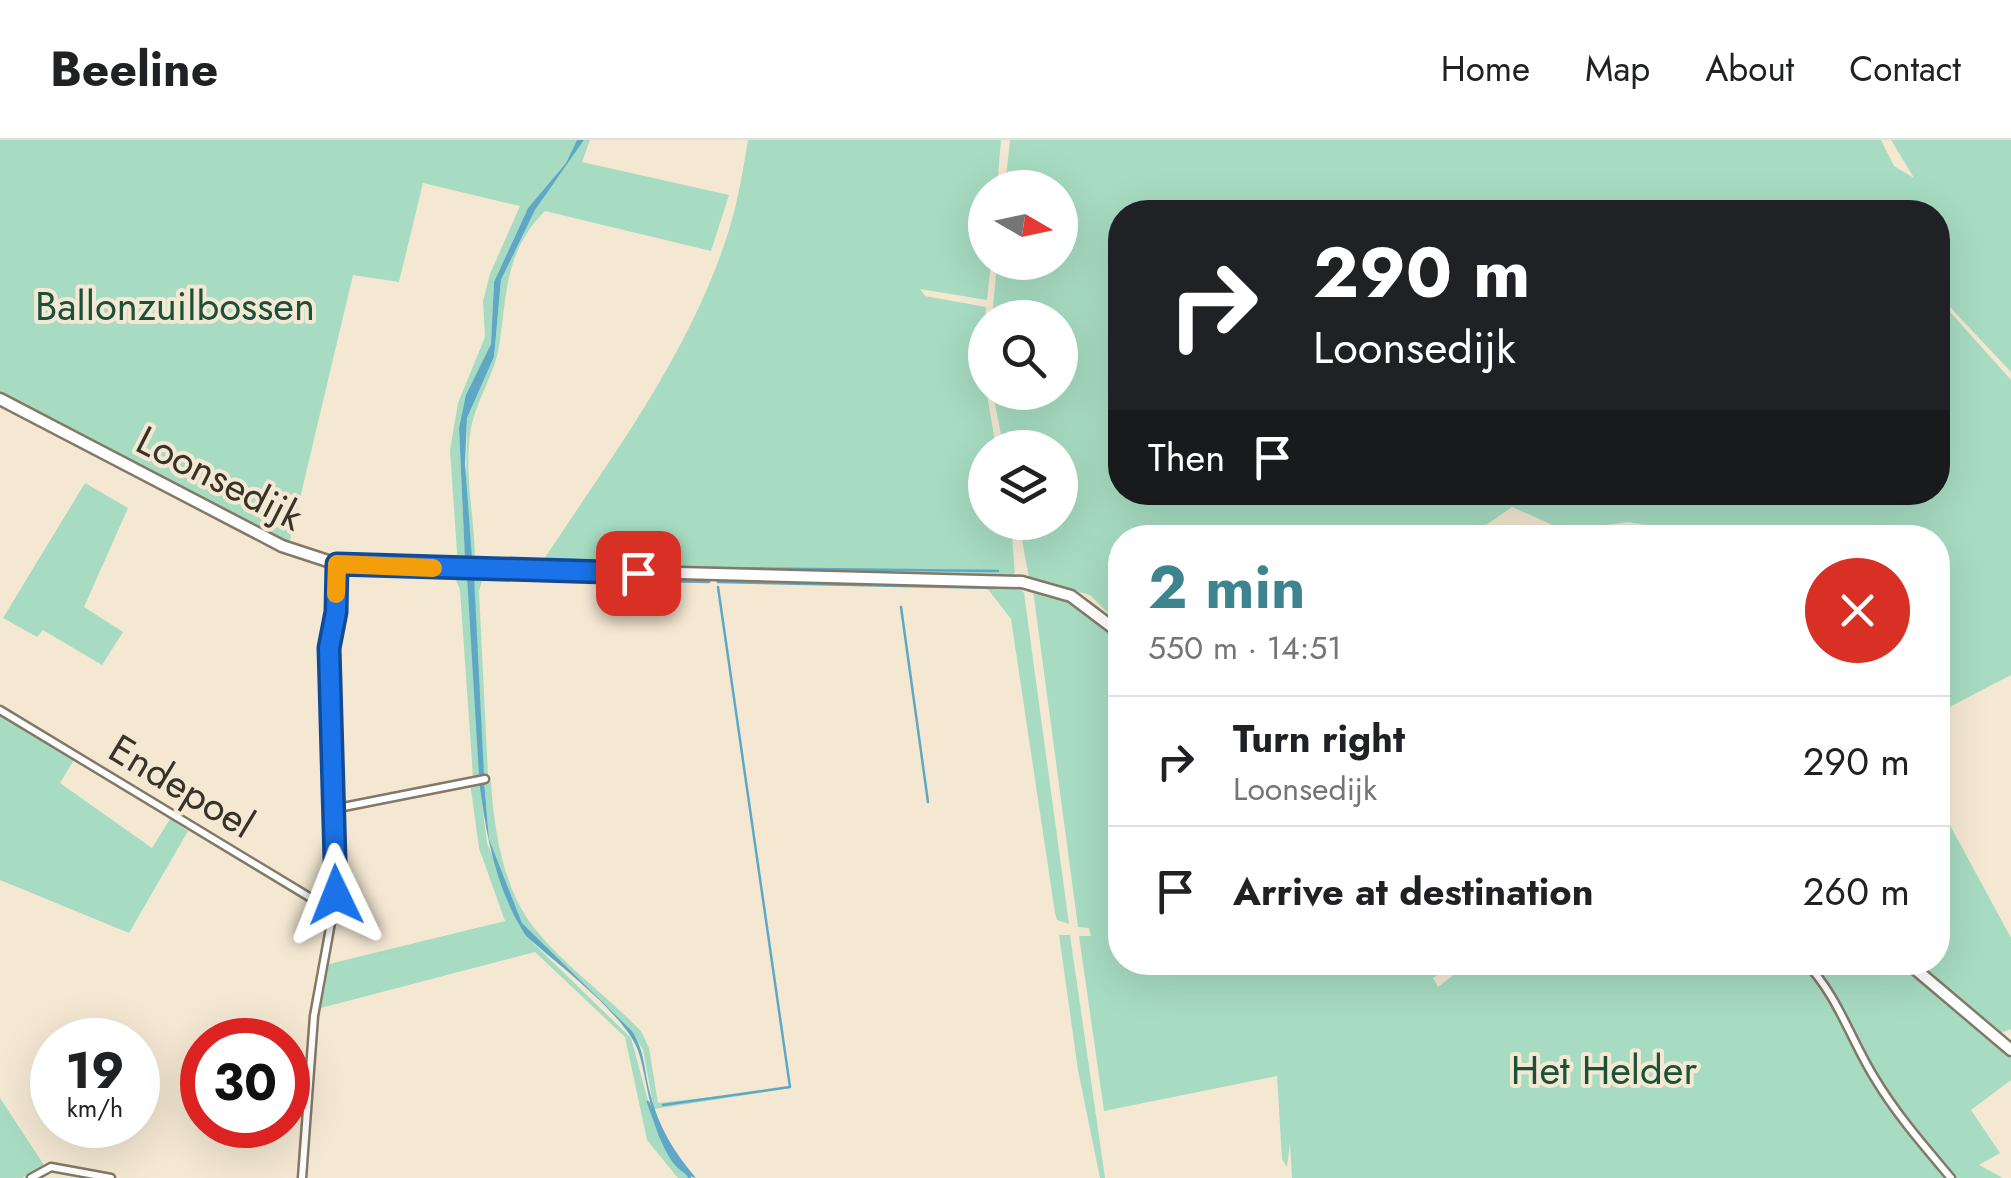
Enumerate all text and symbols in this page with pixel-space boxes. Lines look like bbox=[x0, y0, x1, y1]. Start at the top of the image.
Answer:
text: Beeline bbox=[50, 35, 218, 104]
text: Home bbox=[1441, 44, 1530, 94]
text: Map bbox=[1585, 44, 1650, 94]
text: About bbox=[1705, 44, 1794, 94]
text: Contact bbox=[1849, 44, 1961, 94]
north arrow bbox=[968, 170, 1078, 280]
map controls bbox=[968, 170, 1078, 540]
text: 290 m bbox=[1313, 222, 1531, 323]
icon: right bbox=[1148, 240, 1278, 370]
park label: Ballonzuilbossen bbox=[35, 277, 315, 335]
button: search bbox=[968, 300, 1078, 410]
text: Loonsedijk bbox=[1313, 315, 1516, 380]
street label: Loonsedijk bbox=[127, 411, 314, 545]
button: layers bbox=[968, 430, 1078, 540]
text: Then bbox=[1148, 430, 1225, 485]
icon: arrive bbox=[1245, 430, 1300, 485]
pin bbox=[596, 531, 681, 616]
text: 2 min bbox=[1148, 544, 1306, 631]
icon: arrive bbox=[611, 546, 666, 601]
button: close bbox=[1805, 558, 1910, 663]
text: 550 m · 14:51 bbox=[1148, 625, 1342, 671]
text: Turn right bbox=[1233, 711, 1405, 766]
street label: Endepoel bbox=[98, 720, 266, 852]
icon: right bbox=[1148, 734, 1203, 789]
text: 290 m bbox=[1803, 734, 1910, 789]
text: Loonsedijk bbox=[1233, 766, 1377, 812]
position arrow bbox=[284, 843, 388, 947]
icon: arrive bbox=[1148, 864, 1203, 919]
text: Arrive at destination bbox=[1233, 864, 1594, 919]
text: 260 m bbox=[1803, 864, 1910, 919]
speed limit sign: 30 bbox=[180, 1018, 310, 1148]
text: 19 bbox=[66, 1034, 124, 1107]
park label: Het Helder bbox=[1511, 1041, 1697, 1099]
text: km/h bbox=[67, 1090, 123, 1126]

